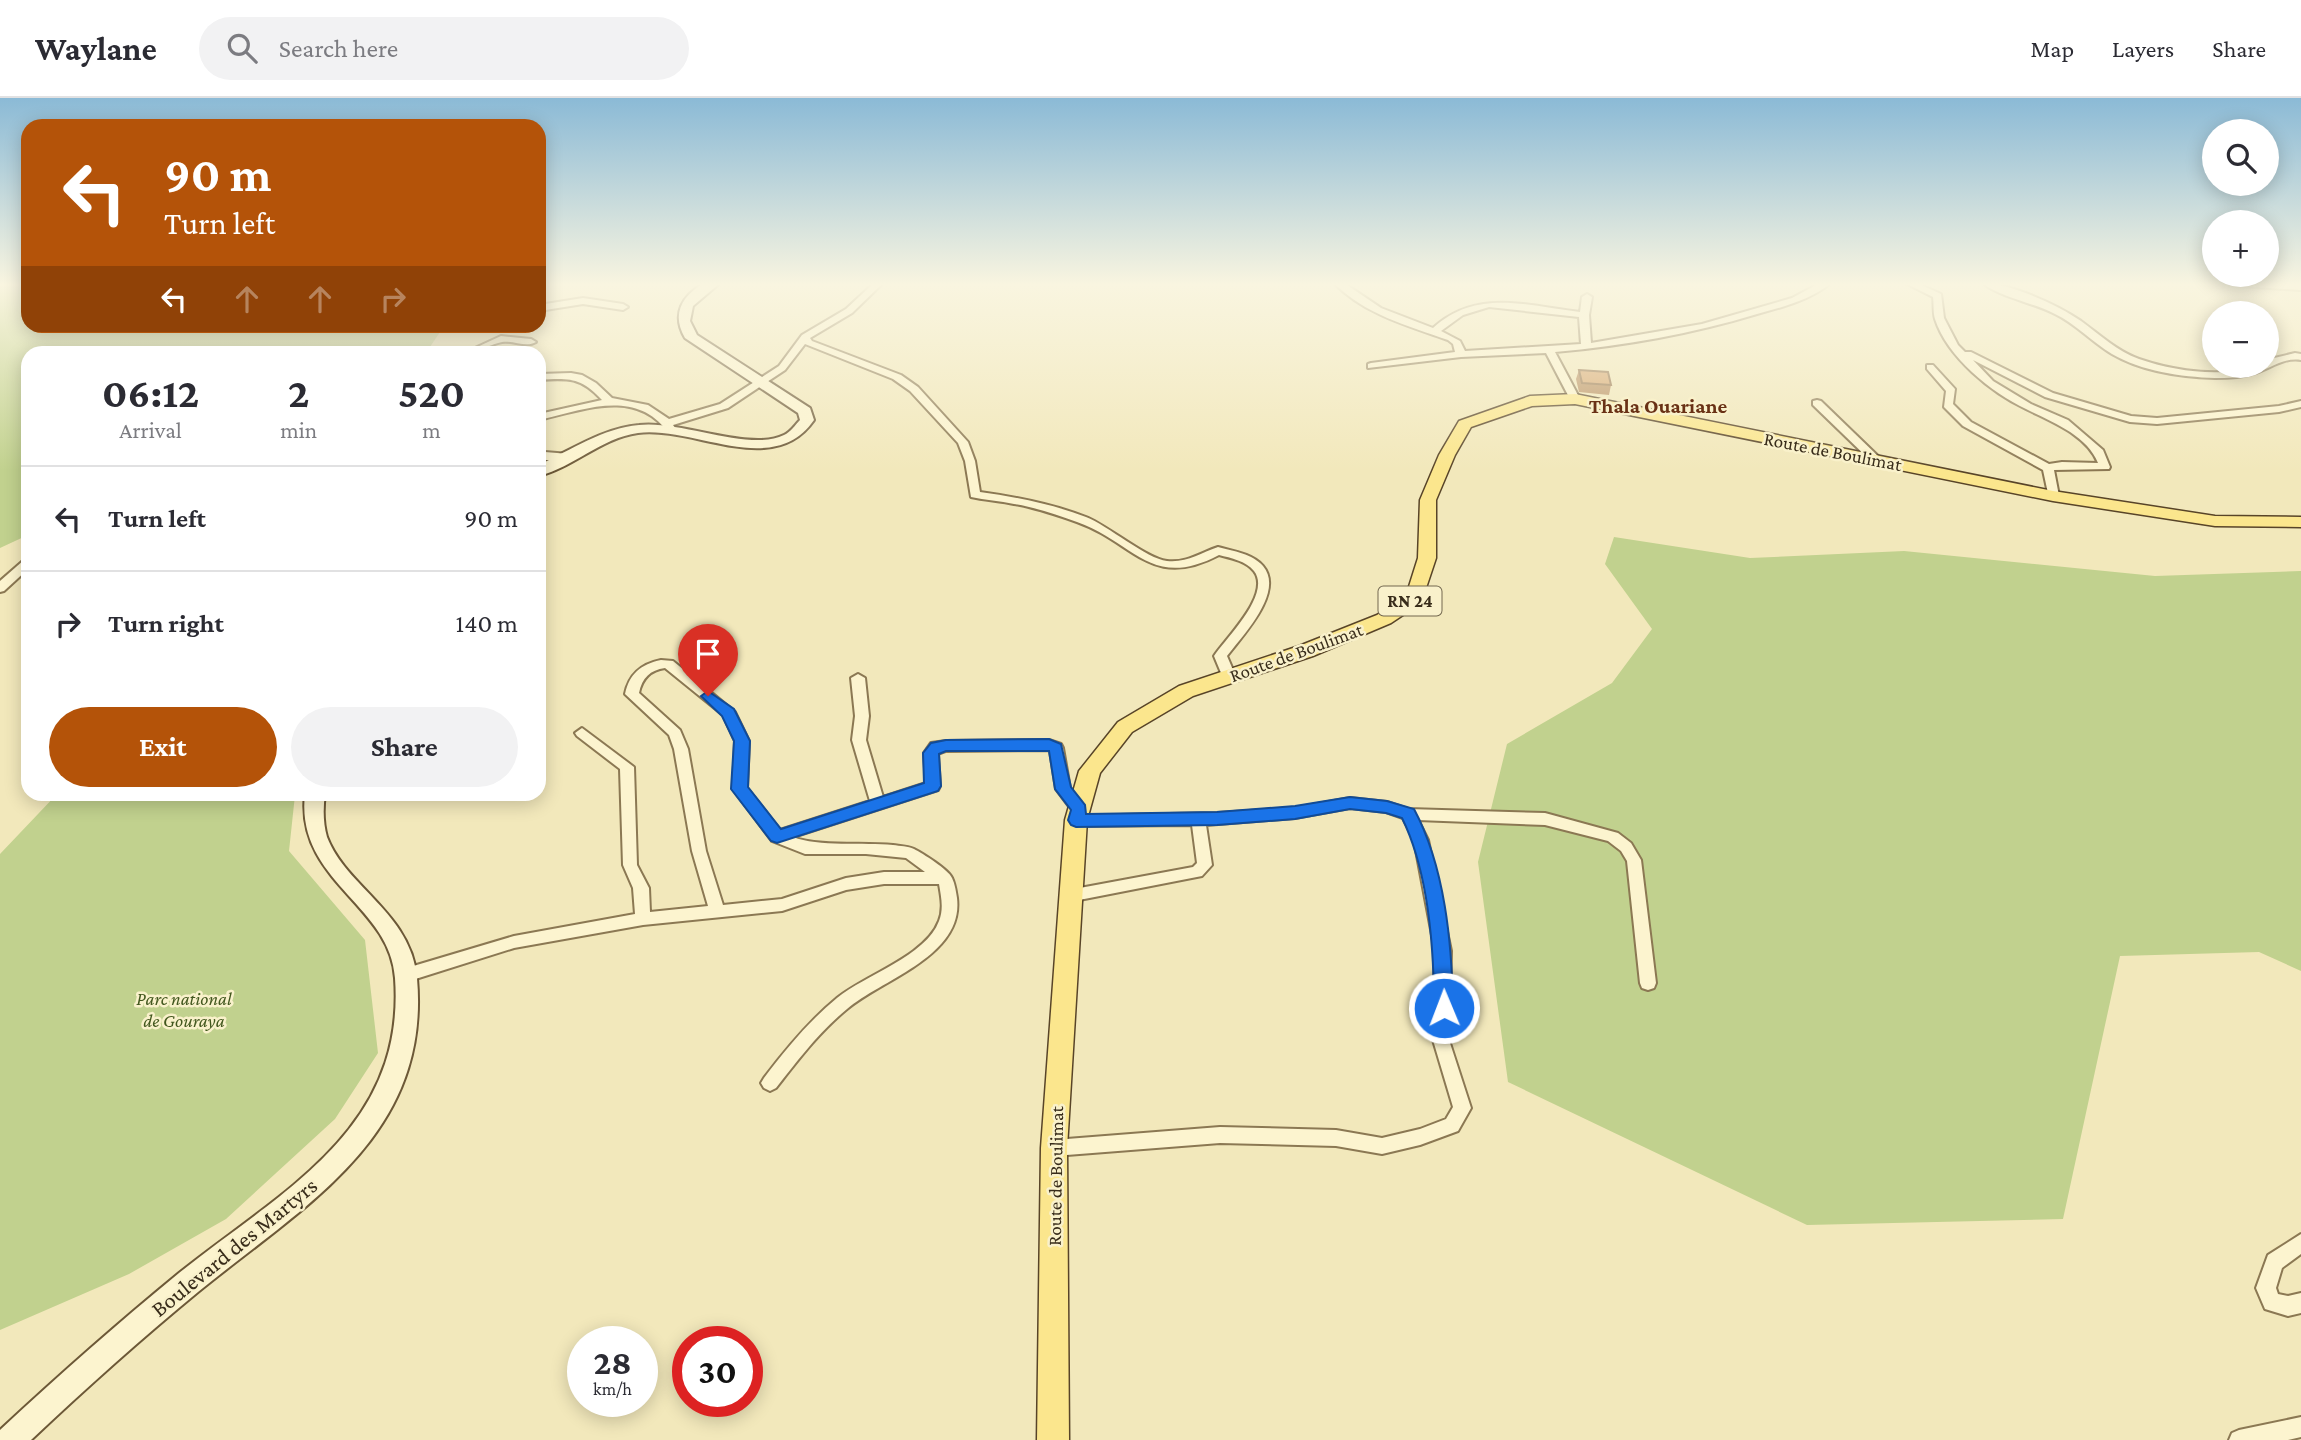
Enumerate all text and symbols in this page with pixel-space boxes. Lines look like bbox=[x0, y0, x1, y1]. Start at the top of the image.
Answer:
search box bbox=[199, 17, 689, 80]
icon: search bbox=[223, 29, 261, 67]
text: Waylane bbox=[35, 30, 157, 67]
text: Search here bbox=[279, 34, 398, 63]
text: Map bbox=[2030, 35, 2074, 62]
text: Layers bbox=[2112, 35, 2174, 62]
text: Share bbox=[2212, 35, 2266, 62]
map controls bbox=[2202, 119, 2279, 378]
button: search bbox=[2202, 119, 2279, 196]
icon: left bbox=[49, 147, 140, 238]
text: 90 m bbox=[164, 147, 271, 202]
text: Turn left bbox=[164, 205, 275, 241]
button: + bbox=[2202, 210, 2279, 287]
icon: left bbox=[155, 280, 193, 318]
icon: ahead bbox=[228, 280, 266, 318]
icon: ahead bbox=[301, 280, 339, 318]
icon: right bbox=[374, 280, 412, 318]
button: − bbox=[2202, 301, 2279, 378]
text: 06:12 bbox=[102, 369, 199, 416]
text: 2 bbox=[288, 369, 309, 416]
text: 520 bbox=[398, 369, 465, 416]
district label: Thala Ouariane bbox=[1589, 394, 1727, 418]
text: Arrival bbox=[119, 417, 182, 443]
text: min bbox=[280, 417, 317, 443]
text: m bbox=[422, 417, 441, 443]
street label: Route de Boulimat bbox=[1762, 428, 1904, 475]
icon: left bbox=[49, 500, 87, 538]
text: Turn left bbox=[108, 504, 206, 533]
text: 90 m bbox=[464, 504, 518, 533]
road number: RN 24 bbox=[1378, 587, 1442, 616]
icon: right bbox=[49, 605, 87, 643]
text: Turn right bbox=[108, 609, 224, 638]
text: 140 m bbox=[456, 609, 518, 638]
street label: Route de Boulimat bbox=[1227, 618, 1366, 686]
pin bbox=[678, 624, 738, 696]
icon: arrive bbox=[689, 635, 727, 673]
button: Exit bbox=[49, 707, 277, 787]
button: Share bbox=[291, 707, 518, 787]
position arrow bbox=[1407, 971, 1481, 1045]
park label: Parc national de Gouraya bbox=[136, 988, 232, 1031]
street label: Route de Boulimat bbox=[1044, 1105, 1067, 1246]
street label: Boulevard des Martyrs bbox=[146, 1172, 322, 1322]
speed limit sign: 30 bbox=[672, 1326, 763, 1417]
text: 28 bbox=[593, 1343, 632, 1382]
text: km/h bbox=[593, 1379, 632, 1399]

